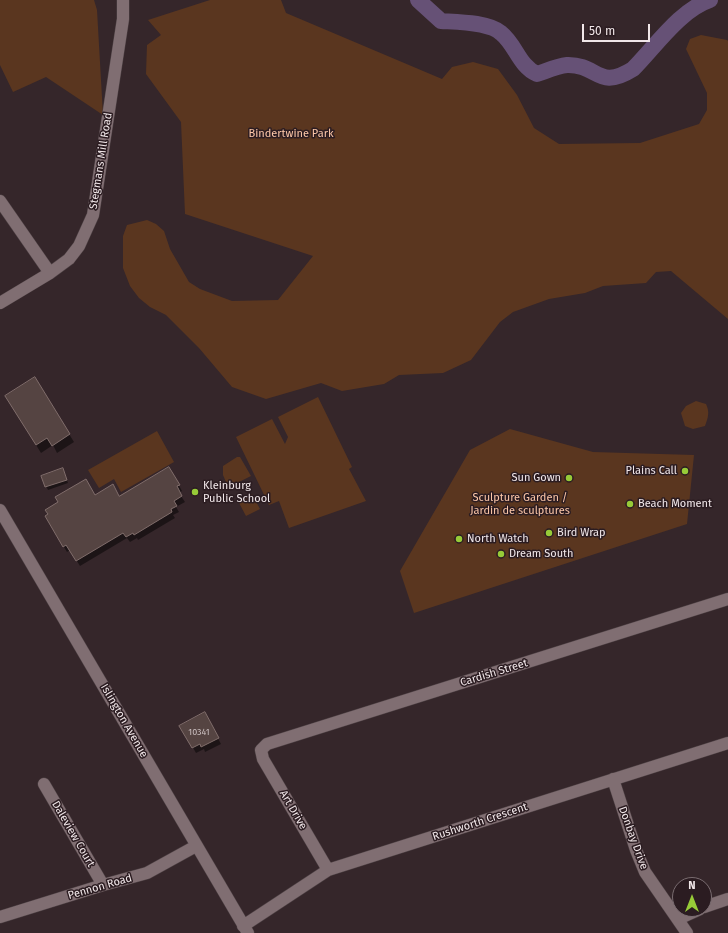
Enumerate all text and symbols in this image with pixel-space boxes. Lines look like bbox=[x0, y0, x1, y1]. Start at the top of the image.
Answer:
scale bar bbox=[584, 16, 652, 42]
text: 50 m bbox=[589, 24, 615, 38]
street label: Stegmans Mill Road bbox=[87, 112, 115, 210]
park label: Bindertwine Park bbox=[248, 127, 334, 141]
place label: Plains Call bbox=[626, 464, 677, 478]
marker: Plains Call bbox=[680, 466, 690, 476]
place label: Sun Gown bbox=[512, 471, 561, 485]
marker: Sun Gown bbox=[564, 473, 574, 483]
place label: Kleinburg Public School bbox=[203, 479, 270, 505]
marker: Kleinburg Public School bbox=[190, 487, 200, 497]
park label: Sculpture Garden / Jardin de sculptures bbox=[470, 491, 570, 517]
place label: Beach Moment bbox=[638, 497, 712, 511]
marker: Beach Moment bbox=[625, 499, 635, 509]
place label: Bird Wrap bbox=[557, 526, 606, 540]
marker: Bird Wrap bbox=[544, 528, 554, 538]
place label: North Watch bbox=[467, 532, 529, 546]
marker: North Watch bbox=[454, 534, 464, 544]
place label: Dream South bbox=[509, 547, 573, 561]
marker: Dream South bbox=[496, 549, 506, 559]
street label: Cardish Street bbox=[459, 656, 529, 690]
street label: Islington Avenue bbox=[98, 682, 150, 760]
house number: 10341 bbox=[188, 727, 210, 737]
street label: Art Drive bbox=[276, 788, 310, 832]
street label: Daleview Court bbox=[49, 799, 97, 869]
street label: Rushworth Crescent bbox=[431, 800, 529, 844]
street label: Donbay Drive bbox=[615, 805, 651, 871]
street label: Pennon Road bbox=[66, 872, 134, 902]
north arrow bbox=[672, 877, 712, 917]
text: N bbox=[688, 879, 696, 892]

